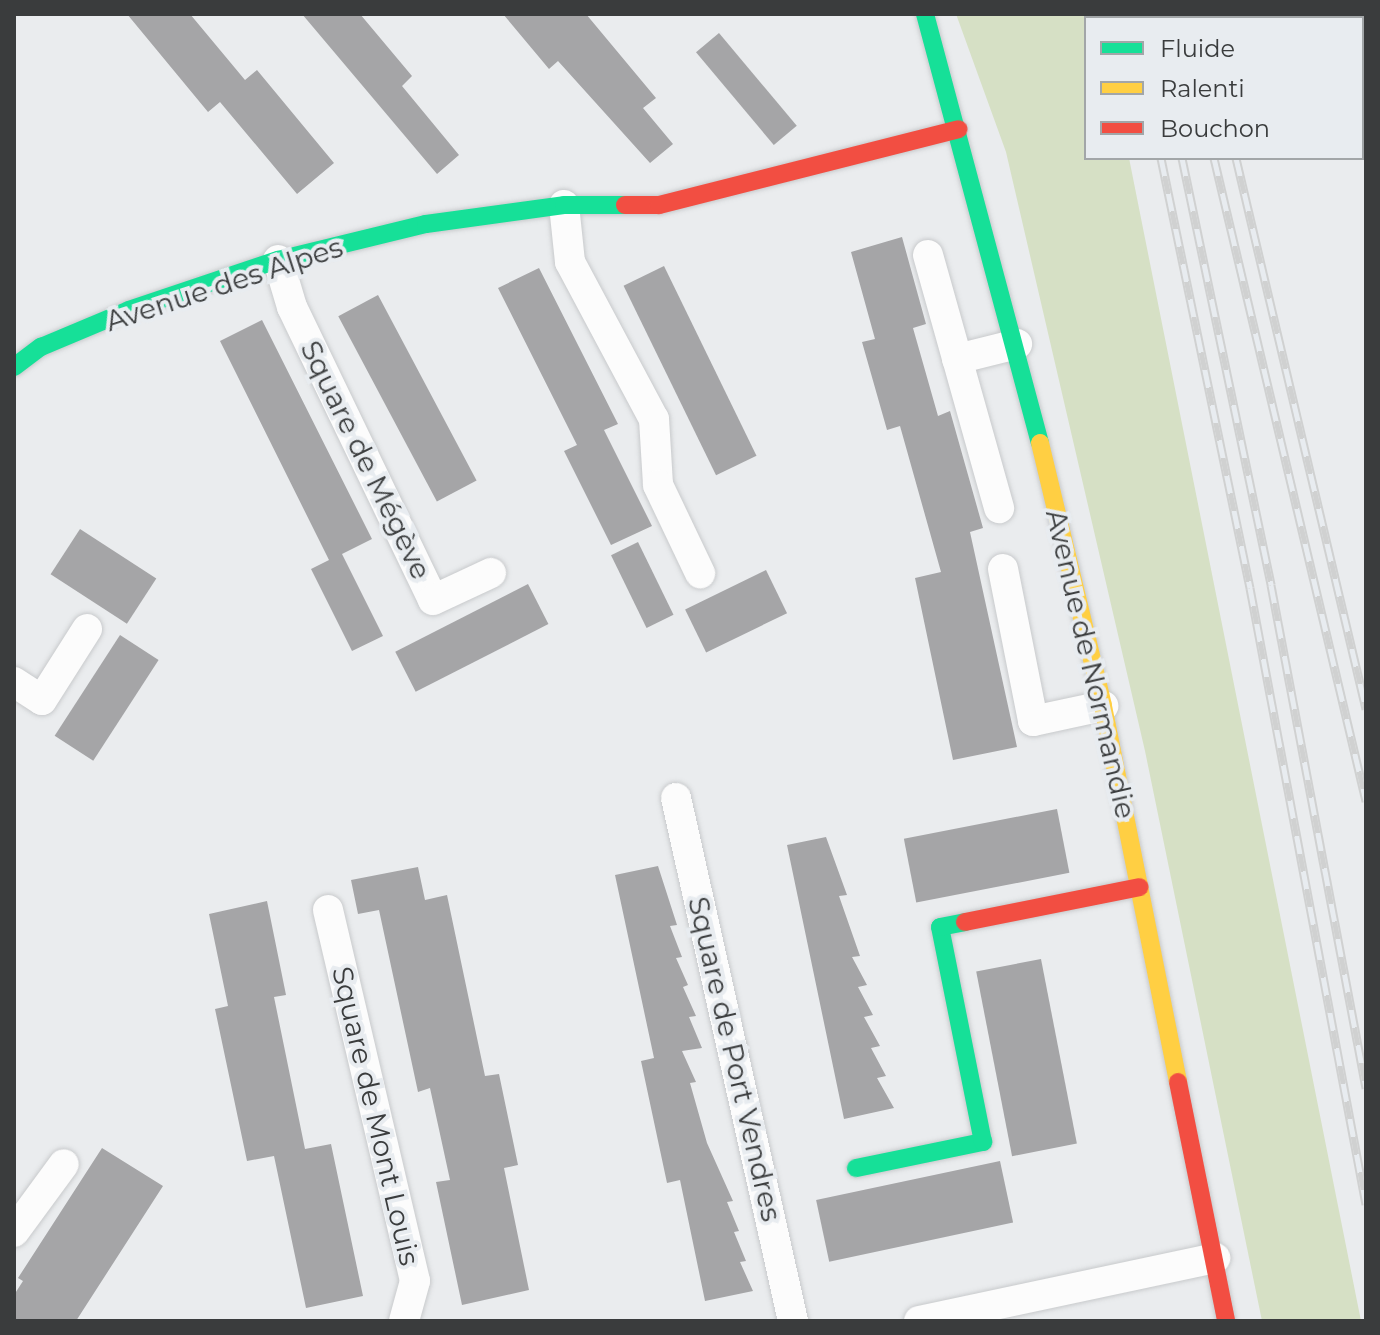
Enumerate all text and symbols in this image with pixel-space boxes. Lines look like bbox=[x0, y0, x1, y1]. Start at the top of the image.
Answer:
legend bbox=[1084, 16, 1364, 160]
text: Fluide bbox=[1160, 34, 1235, 63]
text: Ralenti bbox=[1160, 74, 1245, 103]
text: Bouchon bbox=[1160, 114, 1270, 143]
street label: Avenue des Alpes bbox=[101, 230, 347, 338]
street label: Square de Mégève bbox=[294, 335, 438, 585]
street label: Avenue de Normandie bbox=[1039, 506, 1143, 822]
street label: Square de Port Vendres bbox=[681, 894, 789, 1224]
street label: Square de Mont Louis bbox=[325, 963, 427, 1269]

